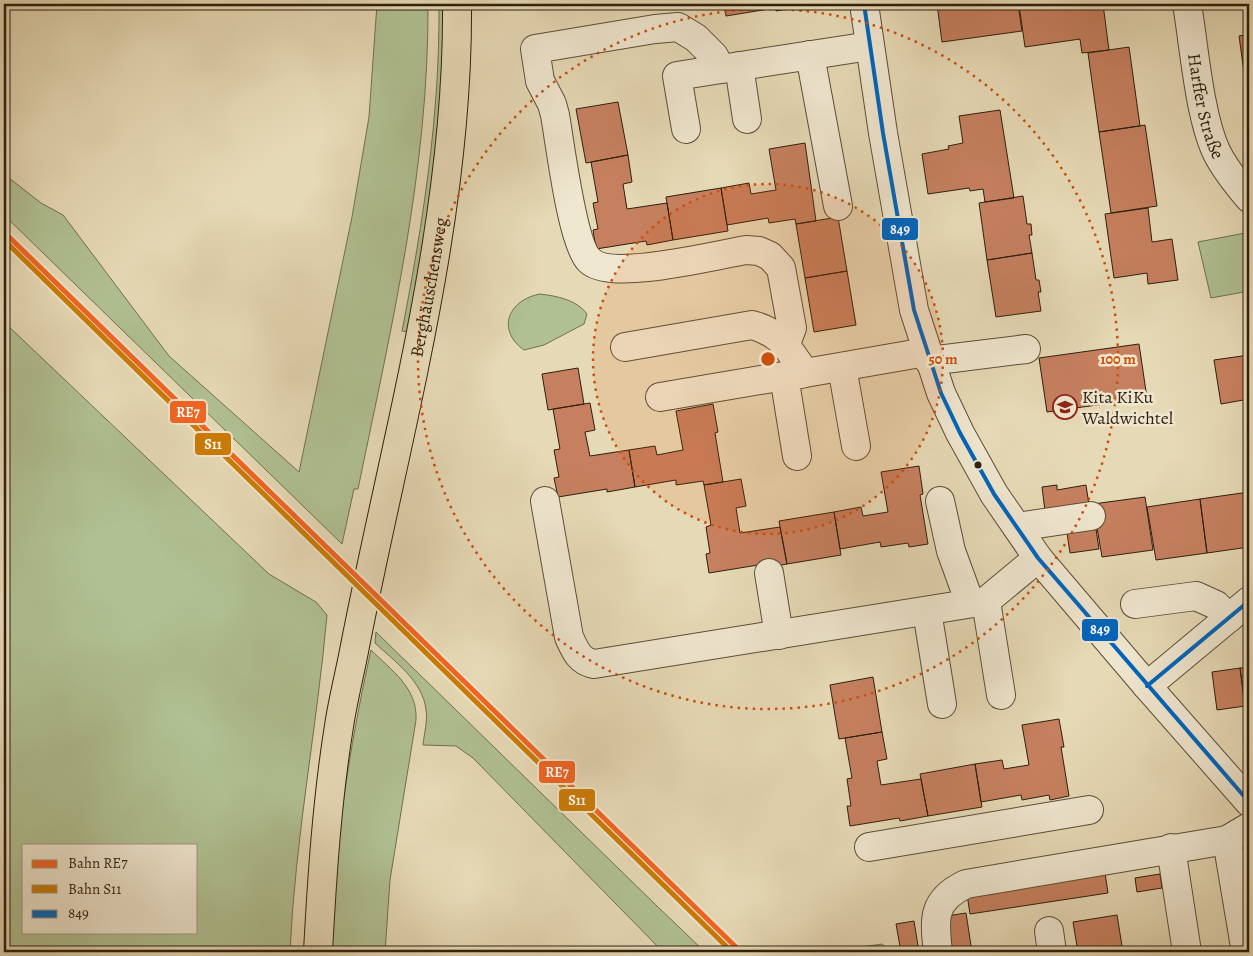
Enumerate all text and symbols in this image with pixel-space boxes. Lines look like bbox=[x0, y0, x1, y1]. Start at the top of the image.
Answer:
street label: Harffer Straße bbox=[1182, 52, 1230, 163]
street label: Berghäuschensweg bbox=[404, 216, 453, 359]
line badge: 849 bbox=[881, 217, 919, 241]
text: 849 bbox=[890, 220, 910, 239]
text: 50 m bbox=[928, 349, 958, 369]
text: 100 m bbox=[1100, 349, 1136, 369]
centre of rings bbox=[759, 350, 777, 368]
place label: Kita KiKu Waldwichtel bbox=[1081, 385, 1174, 430]
school or university icon: Kita KiKu Waldwichtel bbox=[1052, 394, 1078, 420]
line badge: RE7 bbox=[169, 400, 207, 424]
text: RE7 bbox=[176, 403, 200, 422]
line badge: S11 bbox=[194, 432, 232, 456]
text: S11 bbox=[204, 435, 222, 454]
unlabelled marker bbox=[973, 460, 983, 470]
line badge: 849 bbox=[1081, 618, 1119, 642]
text: 849 bbox=[1090, 620, 1110, 639]
line badge: RE7 bbox=[538, 760, 576, 784]
text: RE7 bbox=[545, 763, 569, 782]
line badge: S11 bbox=[558, 788, 596, 812]
text: S11 bbox=[568, 791, 586, 810]
legend bbox=[22, 844, 198, 934]
text: Bahn RE7 bbox=[68, 853, 128, 873]
text: Bahn S11 bbox=[68, 879, 121, 899]
text: 849 bbox=[68, 903, 89, 923]

